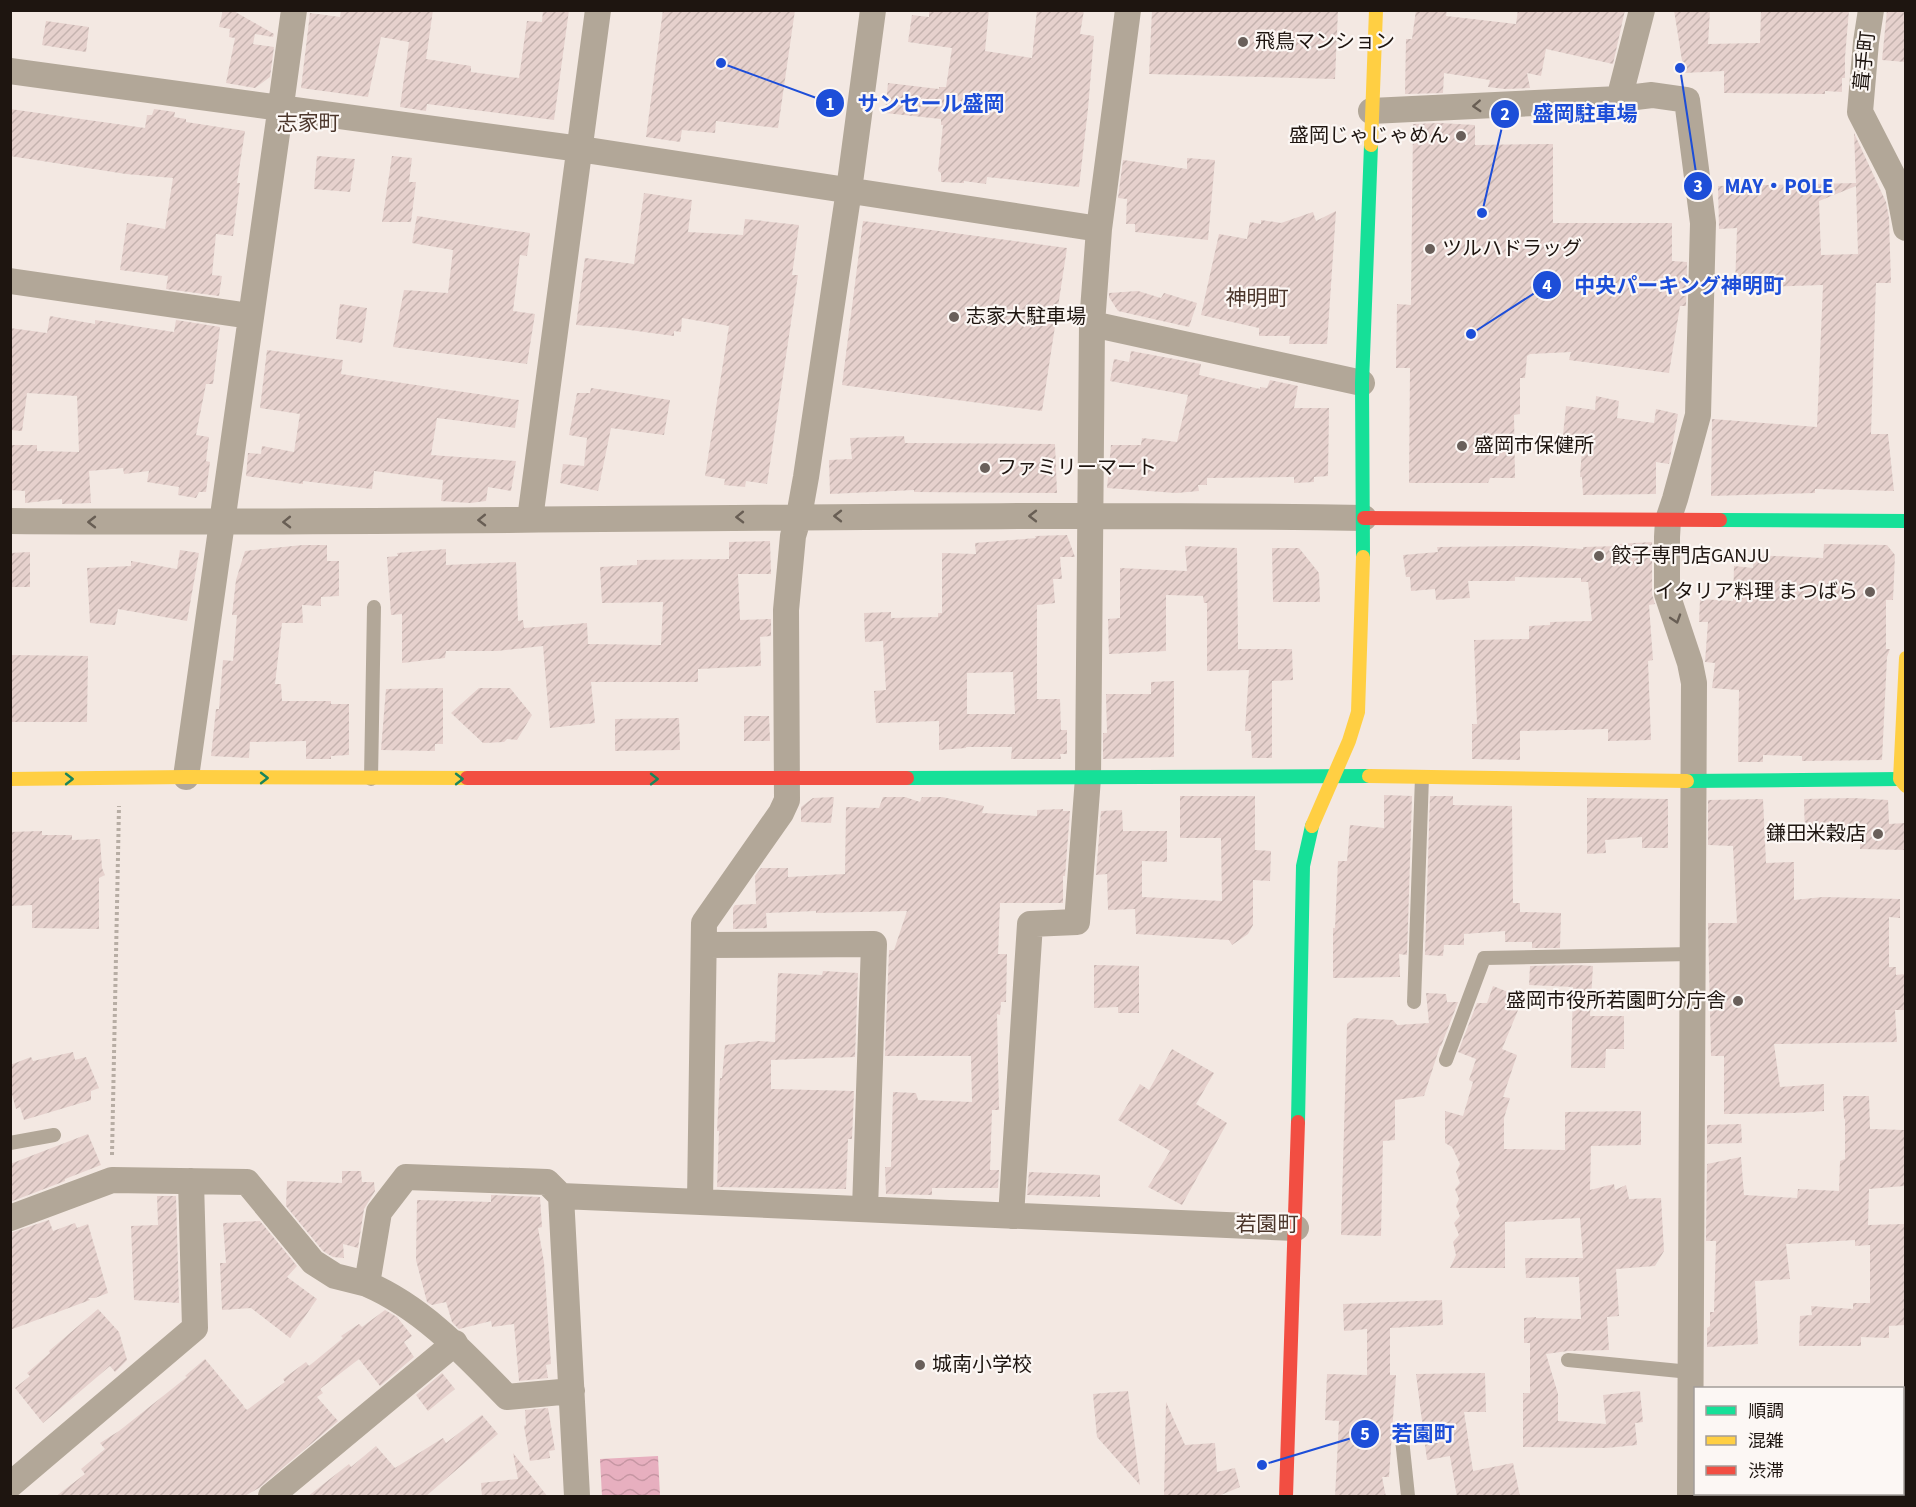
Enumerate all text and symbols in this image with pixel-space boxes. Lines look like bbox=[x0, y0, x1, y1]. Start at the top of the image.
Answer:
place label: 飛鳥マンション bbox=[1255, 28, 1395, 56]
street label: 葺手町 bbox=[1848, 30, 1882, 92]
marker: 飛鳥マンション bbox=[1236, 35, 1250, 49]
callout: サンセール盛岡 bbox=[815, 84, 1016, 123]
text: サンセール盛岡 bbox=[858, 89, 1005, 119]
text: 1 bbox=[825, 92, 835, 117]
callout: 盛岡駐車場 bbox=[1490, 94, 1649, 133]
text: 盛岡駐車場 bbox=[1533, 99, 1638, 129]
one-way arrow bbox=[1472, 100, 1481, 113]
text: 2 bbox=[1500, 102, 1510, 127]
district label: 志家町 bbox=[277, 108, 340, 138]
place label: 盛岡じゃじゃめん bbox=[1289, 122, 1449, 150]
marker: 盛岡じゃじゃめん bbox=[1454, 129, 1468, 143]
callout: MAY・POLE bbox=[1683, 166, 1846, 205]
text: MAY・POLE bbox=[1725, 171, 1833, 201]
text: 3 bbox=[1693, 174, 1703, 199]
place label: ツルハドラッグ bbox=[1442, 235, 1582, 263]
marker: ツルハドラッグ bbox=[1423, 242, 1437, 256]
callout: 中央パーキング神明町 bbox=[1532, 266, 1796, 305]
text: 中央パーキング神明町 bbox=[1574, 271, 1784, 301]
text: 4 bbox=[1542, 274, 1552, 299]
district label: 神明町 bbox=[1226, 283, 1289, 313]
place label: 志家大駐車場 bbox=[966, 303, 1086, 331]
marker: 志家大駐車場 bbox=[947, 310, 961, 324]
place label: 盛岡市保健所 bbox=[1474, 432, 1594, 460]
marker: 盛岡市保健所 bbox=[1455, 439, 1469, 453]
place label: ファミリーマート bbox=[997, 454, 1157, 482]
marker: ファミリーマート bbox=[978, 461, 992, 475]
one-way arrow bbox=[833, 510, 842, 522]
one-way arrow bbox=[1028, 510, 1037, 522]
one-way arrow bbox=[736, 511, 745, 523]
one-way arrow bbox=[478, 514, 487, 526]
one-way arrow bbox=[88, 516, 97, 528]
one-way arrow bbox=[283, 516, 292, 528]
place label: 餃子専門店GANJU bbox=[1611, 542, 1770, 570]
marker: 餃子専門店GANJU bbox=[1592, 549, 1606, 563]
place label: イタリア料理 まつばら bbox=[1655, 578, 1858, 606]
marker: イタリア料理 まつばら bbox=[1863, 585, 1877, 599]
one-way arrow bbox=[1668, 613, 1681, 624]
one-way arrow bbox=[259, 772, 268, 784]
one-way arrow bbox=[64, 773, 73, 785]
one-way arrow bbox=[454, 773, 463, 785]
one-way arrow bbox=[649, 773, 658, 785]
place label: 鎌田米穀店 bbox=[1766, 820, 1866, 848]
marker: 鎌田米穀店 bbox=[1871, 827, 1885, 841]
place label: 盛岡市役所若園町分庁舎 bbox=[1506, 987, 1726, 1015]
marker: 盛岡市役所若園町分庁舎 bbox=[1731, 994, 1745, 1008]
district label: 若園町 bbox=[1236, 1209, 1299, 1239]
place label: 城南小学校 bbox=[932, 1351, 1032, 1379]
marker: 城南小学校 bbox=[913, 1358, 927, 1372]
legend bbox=[1694, 1387, 1904, 1495]
text: 順調 bbox=[1748, 1399, 1784, 1424]
callout: 若園町 bbox=[1350, 1415, 1467, 1454]
text: 若園町 bbox=[1392, 1419, 1455, 1449]
text: 5 bbox=[1360, 1422, 1370, 1447]
text: 混雑 bbox=[1748, 1429, 1784, 1454]
text: 渋滞 bbox=[1748, 1459, 1784, 1484]

